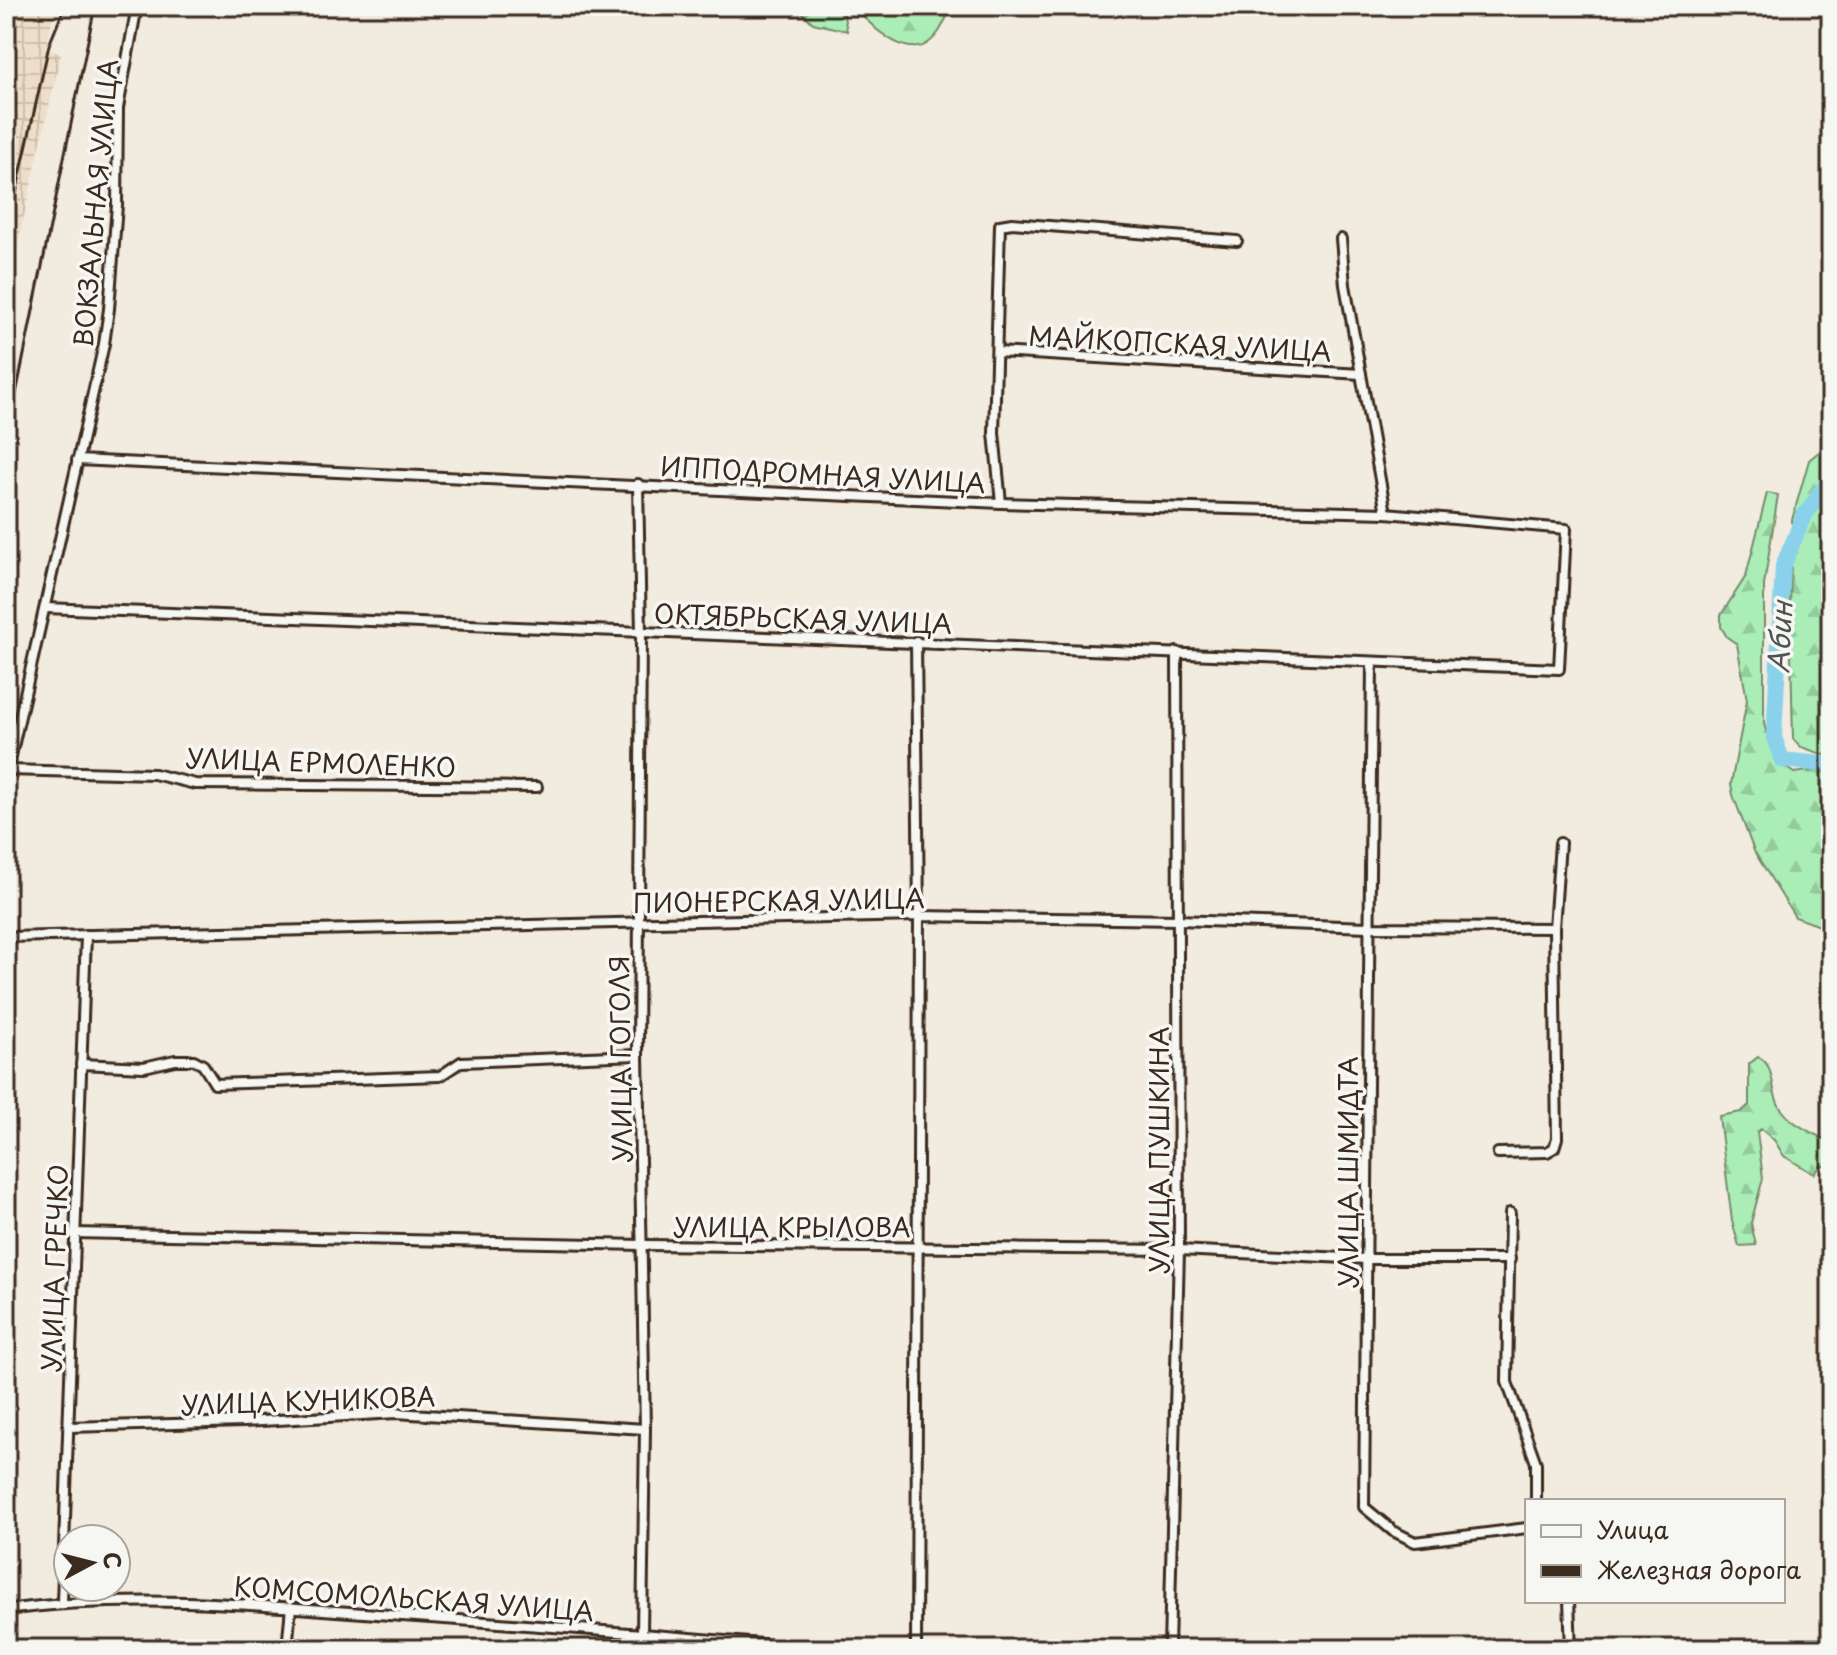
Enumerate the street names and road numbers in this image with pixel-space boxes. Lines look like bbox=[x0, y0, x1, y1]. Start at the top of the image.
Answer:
street label: ВОКЗАЛЬНАЯ УЛИЦА bbox=[63, 57, 127, 349]
street label: МАЙКОПСКАЯ УЛИЦА bbox=[1027, 316, 1333, 370]
street label: ИППОДРОМНАЯ УЛИЦА bbox=[659, 446, 987, 502]
street label: ОКТЯБРЬСКАЯ УЛИЦА bbox=[653, 593, 953, 643]
street label: УЛИЦА ЕРМОЛЕНКО bbox=[185, 738, 457, 786]
street label: ПИОНЕРСКАЯ УЛИЦА bbox=[633, 878, 925, 922]
street label: УЛИЦА ГОГОЛЯ bbox=[599, 955, 641, 1163]
street label: УЛИЦА ПУШКИНА bbox=[1139, 1026, 1178, 1274]
street label: УЛИЦА ШМИДТА bbox=[1328, 1056, 1367, 1288]
street label: УЛИЦА ГРЕЧКО bbox=[31, 1163, 77, 1373]
street label: УЛИЦА КРЫЛОВА bbox=[673, 1207, 911, 1246]
street label: УЛИЦА КУНИКОВА bbox=[180, 1376, 436, 1424]
street label: КОМСОМОЛЬСКАЯ УЛИЦА bbox=[233, 1566, 595, 1630]

